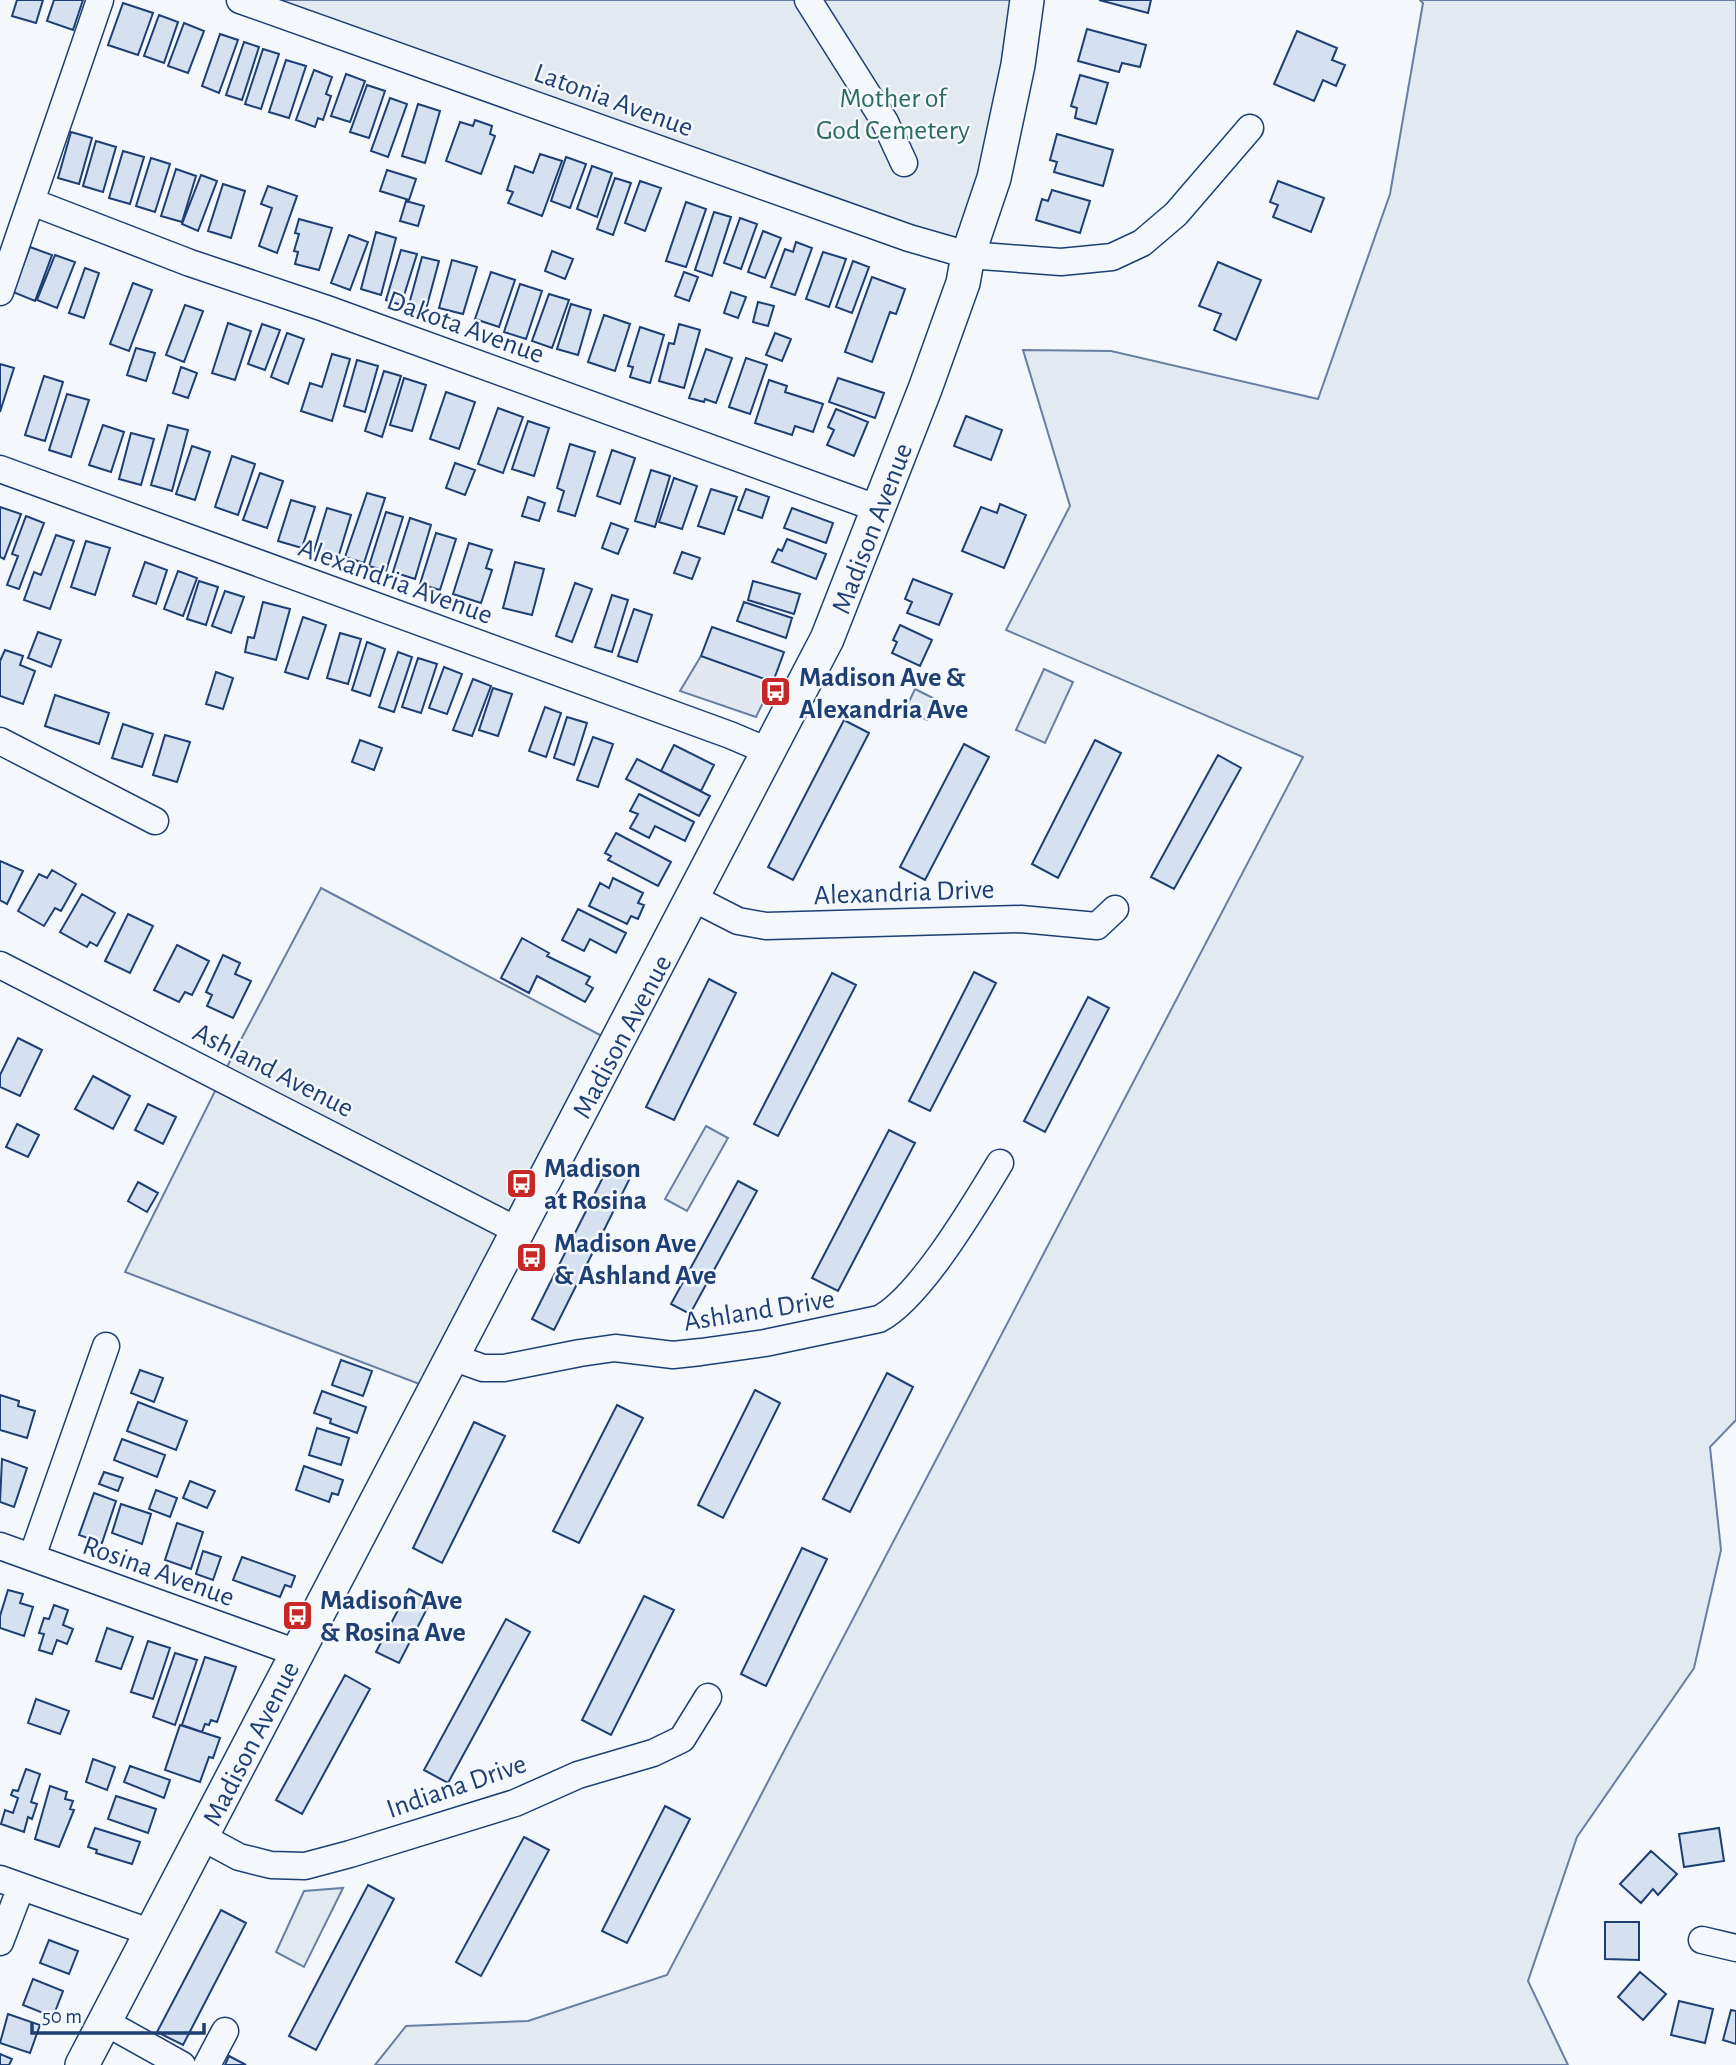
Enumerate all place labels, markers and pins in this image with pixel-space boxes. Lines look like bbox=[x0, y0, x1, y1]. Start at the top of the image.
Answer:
place label: Madison Ave & Alexandria Ave bbox=[799, 664, 968, 724]
bus stop icon: Madison Ave & Alexandria Ave bbox=[759, 675, 793, 709]
place label: Madison at Rosina bbox=[544, 1155, 647, 1215]
bus stop icon: Madison at Rosina bbox=[504, 1166, 538, 1200]
place label: Madison Ave & Ashland Ave bbox=[554, 1230, 717, 1290]
bus stop icon: Madison Ave & Ashland Ave bbox=[514, 1241, 548, 1275]
place label: Madison Ave & Rosina Ave bbox=[320, 1587, 466, 1647]
bus stop icon: Madison Ave & Rosina Ave bbox=[280, 1598, 314, 1632]

